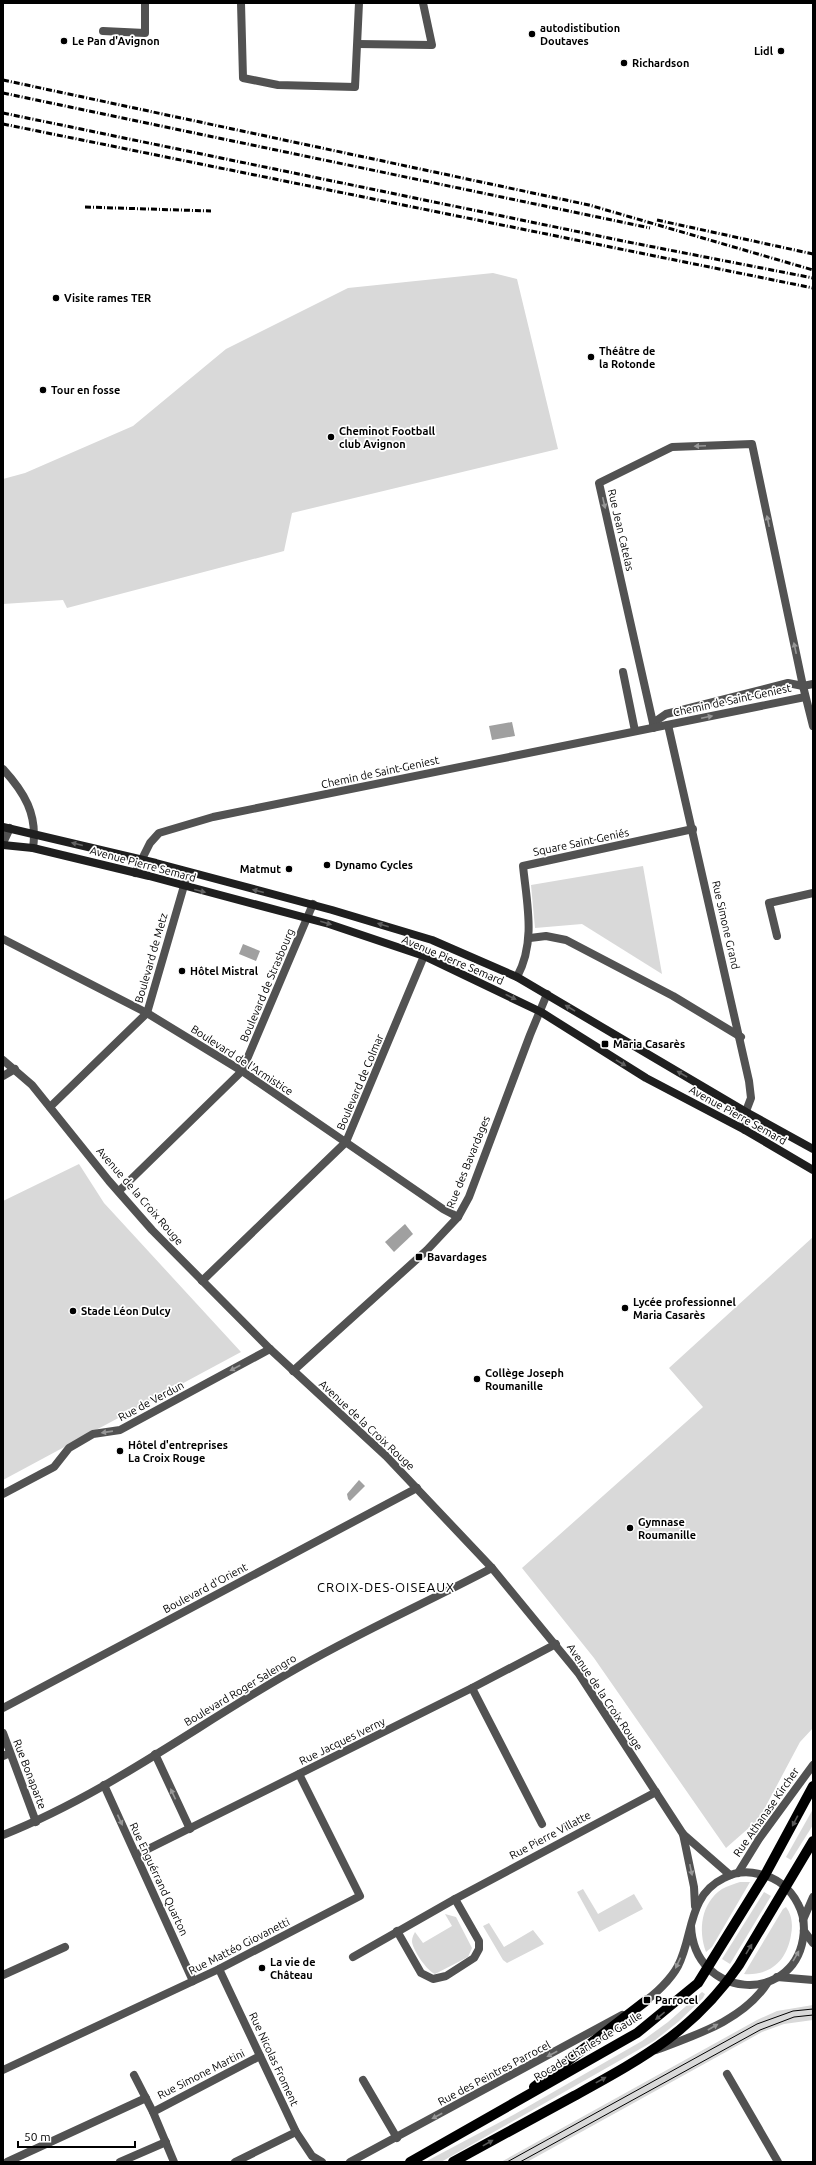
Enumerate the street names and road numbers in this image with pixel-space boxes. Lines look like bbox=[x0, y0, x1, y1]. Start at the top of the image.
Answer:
street label: Rue Jean Catelas bbox=[606, 488, 636, 572]
street label: Chemin de Saint-Geniest bbox=[672, 681, 793, 718]
street label: Chemin de Saint-Geniest bbox=[320, 753, 441, 790]
street label: Square Saint-Geniés bbox=[532, 826, 630, 858]
street label: Avenue Pierre Semard bbox=[89, 844, 197, 884]
street label: Rue Simone Grand bbox=[710, 879, 742, 971]
street label: Boulevard de Metz bbox=[132, 912, 170, 1004]
street label: Boulevard de Strasbourg bbox=[238, 926, 296, 1044]
street label: Avenue Pierre Semard bbox=[400, 933, 506, 987]
street label: Boulevard de l'Armistice bbox=[189, 1023, 295, 1097]
street label: Boulevard de Colmar bbox=[334, 1031, 386, 1132]
street label: Avenue Pierre Semard bbox=[687, 1083, 789, 1147]
street label: Rue des Bavardages bbox=[444, 1114, 492, 1210]
street label: Avenue de la Croix Rouge bbox=[94, 1145, 186, 1247]
street label: Avenue de la Croix Rouge bbox=[317, 1378, 417, 1472]
street label: Rue de Verdun bbox=[116, 1379, 186, 1423]
street label: Boulevard d'Orient bbox=[161, 1560, 250, 1615]
street label: Avenue de la Croix Rouge bbox=[565, 1642, 645, 1752]
street label: Boulevard Roger Salengro bbox=[182, 1652, 298, 1728]
street label: Rue Jacques Iverny bbox=[297, 1715, 387, 1767]
street label: Rue Bonaparte bbox=[11, 1737, 49, 1811]
street label: Rue Athanase Kircher bbox=[731, 1765, 802, 1859]
street label: Rue Pierre Villatte bbox=[507, 1809, 593, 1861]
street label: Rue Enguérrand Quarton bbox=[127, 1820, 191, 1938]
street label: Rue Mattéo Giovanetti bbox=[187, 1915, 291, 1977]
street label: Rocade Charles de Gaulle bbox=[532, 2009, 644, 2083]
street label: Rue Nicolas Froment bbox=[247, 2010, 301, 2108]
street label: Rue des Peintres Parrocel bbox=[436, 2038, 552, 2108]
street label: Rue Simone Martini bbox=[155, 2047, 247, 2101]

